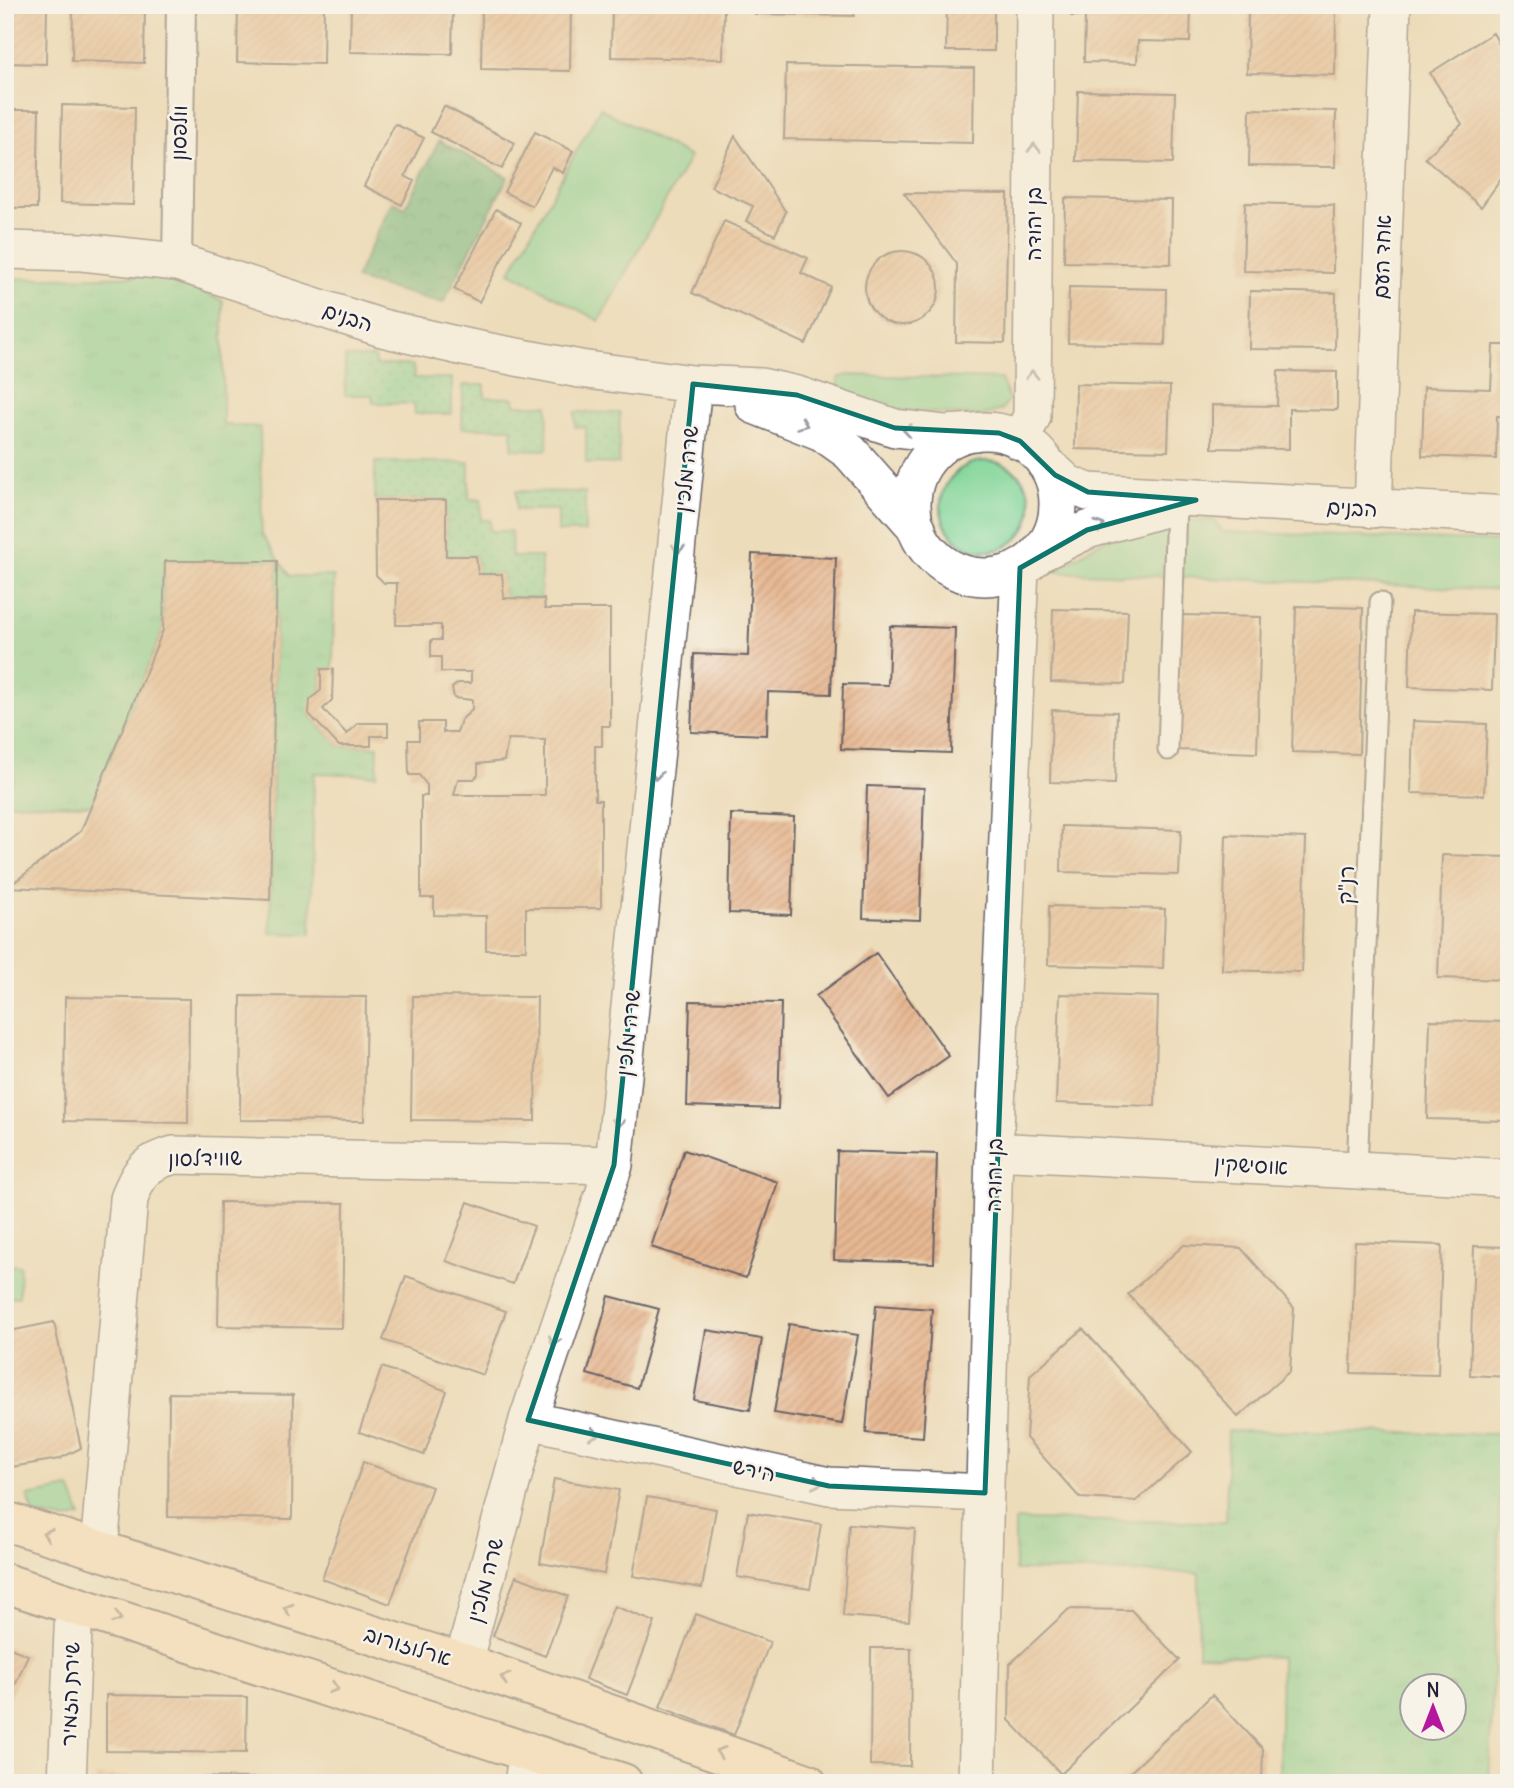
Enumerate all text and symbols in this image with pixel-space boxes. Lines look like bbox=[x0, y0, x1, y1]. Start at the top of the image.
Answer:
street label: וולפסון bbox=[165, 105, 193, 161]
one-way arrow bbox=[1026, 142, 1042, 152]
street label: בן יהודה bbox=[1020, 187, 1047, 261]
street label: אחד העם bbox=[1367, 214, 1397, 300]
street label: הבנים bbox=[319, 296, 377, 338]
one-way arrow bbox=[1024, 369, 1040, 380]
one-way arrow bbox=[797, 416, 809, 430]
one-way arrow bbox=[901, 423, 913, 438]
street label: שרה מלכין bbox=[668, 424, 704, 514]
street label: הבנים bbox=[1326, 493, 1378, 523]
one-way arrow bbox=[1094, 520, 1106, 535]
one-way arrow bbox=[671, 544, 686, 555]
one-way arrow bbox=[648, 770, 663, 781]
street label: רנ"ק bbox=[1332, 865, 1360, 905]
street label: שרה מלכין bbox=[610, 988, 646, 1078]
one-way arrow bbox=[611, 1118, 626, 1129]
street label: בן יהודה bbox=[980, 1138, 1008, 1212]
street label: שווידלסון bbox=[168, 1144, 242, 1172]
street label: אוסישקין bbox=[1213, 1150, 1289, 1180]
one-way arrow bbox=[548, 1334, 562, 1347]
one-way arrow bbox=[588, 1426, 600, 1441]
street label: הירש bbox=[730, 1452, 778, 1488]
one-way arrow bbox=[811, 1475, 823, 1490]
one-way arrow bbox=[42, 1527, 54, 1542]
street label: שרה מלכין bbox=[461, 1534, 509, 1626]
one-way arrow bbox=[282, 1602, 294, 1617]
one-way arrow bbox=[111, 1610, 123, 1625]
street label: ארלוזורוב bbox=[361, 1620, 455, 1672]
street label: שירת הזמיר bbox=[55, 1641, 85, 1747]
one-way arrow bbox=[499, 1672, 511, 1686]
north arrow bbox=[1398, 1672, 1468, 1742]
text: N bbox=[1426, 1678, 1440, 1702]
one-way arrow bbox=[327, 1680, 339, 1695]
one-way arrow bbox=[714, 1746, 726, 1760]

